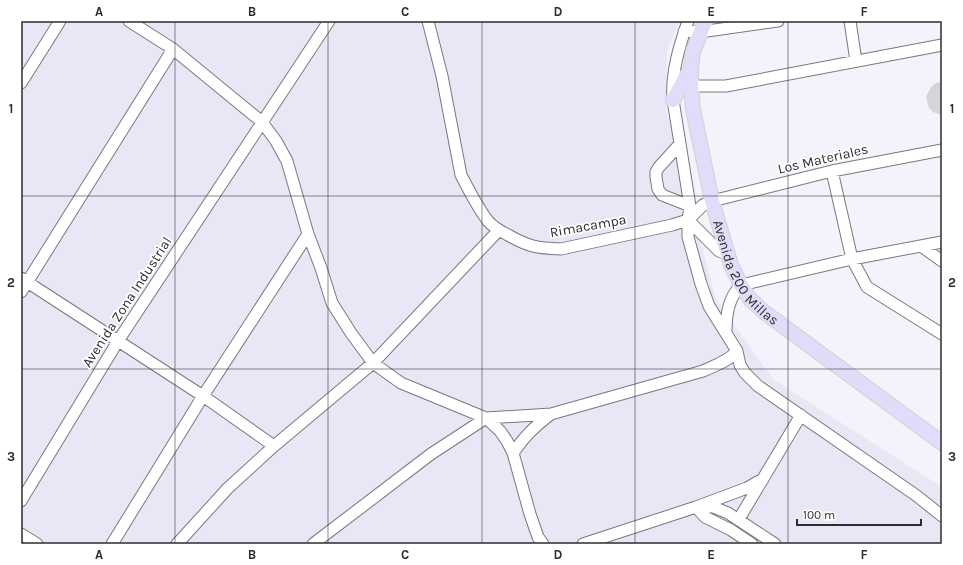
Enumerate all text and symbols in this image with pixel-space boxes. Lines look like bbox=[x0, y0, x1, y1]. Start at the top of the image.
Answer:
text: A bbox=[95, 4, 103, 19]
text: B bbox=[248, 4, 256, 19]
text: C bbox=[401, 4, 409, 19]
text: D bbox=[554, 4, 563, 19]
text: E bbox=[707, 4, 715, 19]
text: F bbox=[860, 4, 868, 19]
text: 1 bbox=[9, 101, 13, 116]
text: 1 bbox=[950, 101, 954, 116]
street label: Los Materiales bbox=[776, 140, 870, 178]
street label: Rimacampa bbox=[548, 211, 628, 241]
street label: Avenida 200 Millas bbox=[710, 218, 782, 328]
street label: Avenida Zona Industrial bbox=[78, 234, 176, 370]
text: 2 bbox=[7, 275, 15, 290]
text: 2 bbox=[948, 275, 956, 290]
text: 3 bbox=[7, 449, 15, 464]
text: 3 bbox=[948, 449, 956, 464]
scale bar bbox=[797, 501, 921, 527]
text: 100 m bbox=[803, 508, 835, 522]
text: A bbox=[95, 547, 103, 562]
text: B bbox=[248, 547, 256, 562]
text: C bbox=[401, 547, 409, 562]
text: D bbox=[554, 547, 563, 562]
text: E bbox=[707, 547, 715, 562]
text: F bbox=[860, 547, 868, 562]

